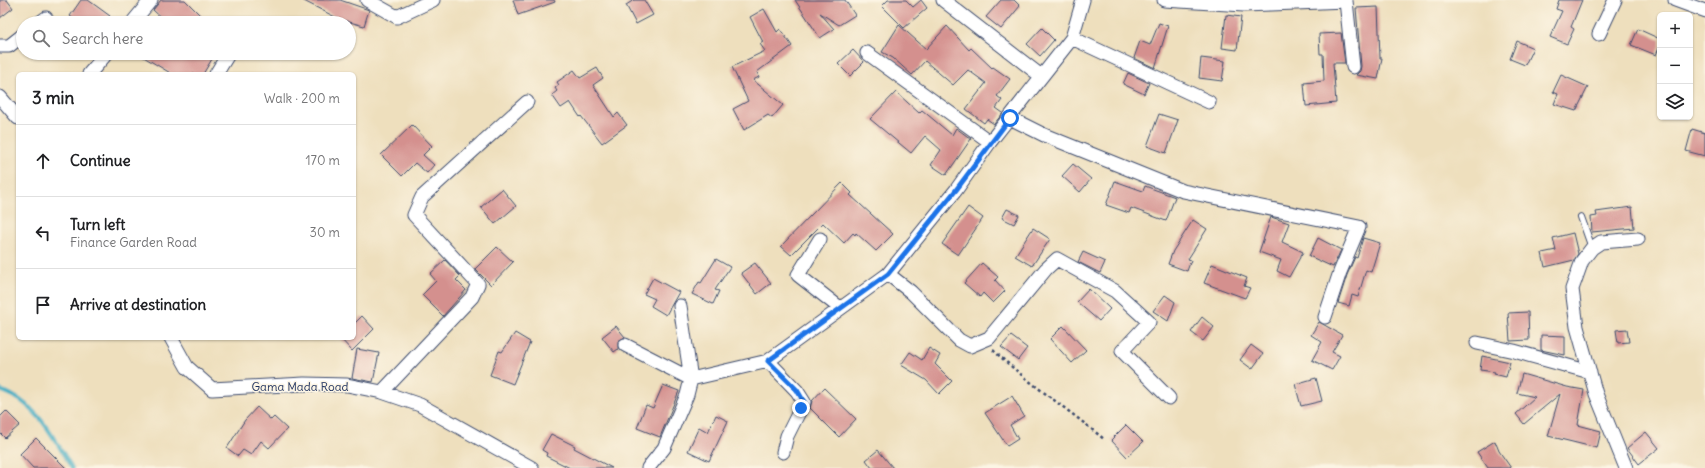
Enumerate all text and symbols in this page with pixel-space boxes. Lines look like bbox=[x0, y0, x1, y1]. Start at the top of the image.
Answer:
map controls bbox=[1657, 12, 1693, 120]
button: + bbox=[1657, 12, 1693, 48]
search box bbox=[16, 16, 356, 60]
icon: search bbox=[30, 27, 52, 49]
text: Search here bbox=[62, 29, 143, 48]
button: − bbox=[1657, 48, 1693, 84]
button: layers bbox=[1657, 84, 1693, 120]
text: 3 min bbox=[32, 87, 74, 109]
text: Walk · 200 m bbox=[264, 90, 340, 107]
route start bbox=[1001, 109, 1019, 127]
icon: ahead bbox=[32, 150, 54, 172]
text: Continue bbox=[70, 151, 131, 170]
text: 170 m bbox=[305, 152, 340, 169]
text: Turn left bbox=[70, 215, 125, 234]
icon: left bbox=[32, 222, 54, 244]
text: 30 m bbox=[310, 224, 340, 241]
text: Finance Garden Road bbox=[70, 234, 197, 251]
icon: arrive bbox=[32, 294, 54, 316]
text: Arrive at destination bbox=[70, 295, 206, 314]
street label: Gama Mada Road bbox=[251, 379, 349, 394]
route end bbox=[792, 399, 810, 417]

